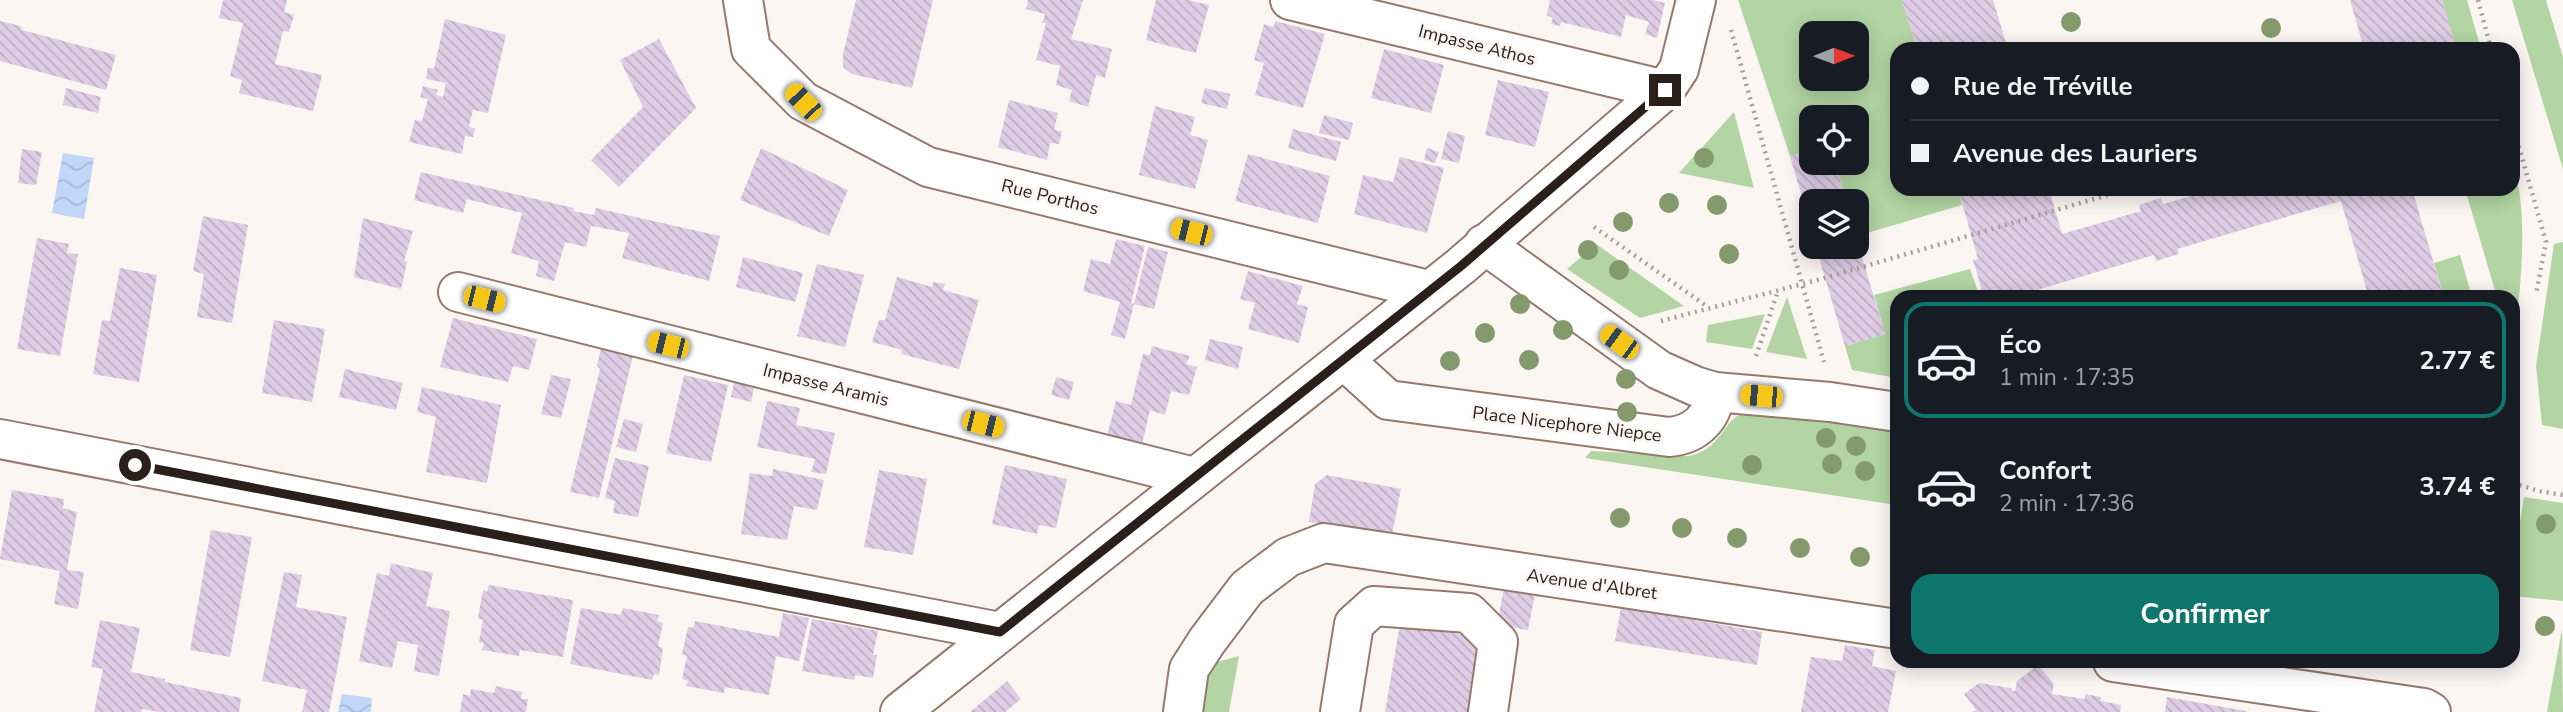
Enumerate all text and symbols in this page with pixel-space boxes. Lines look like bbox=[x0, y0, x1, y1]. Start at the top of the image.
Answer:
street label: Impasse Athos bbox=[1416, 19, 1538, 71]
north arrow bbox=[1799, 21, 1869, 91]
map controls bbox=[1799, 21, 1869, 259]
text: Rue de Tréville bbox=[1953, 69, 2133, 104]
route end bbox=[1649, 74, 1681, 106]
car bbox=[781, 80, 826, 124]
button: locate bbox=[1799, 105, 1869, 175]
text: Avenue des Lauriers bbox=[1953, 136, 2197, 171]
street label: Rue Porthos bbox=[999, 173, 1101, 221]
button: layers bbox=[1799, 189, 1869, 259]
car bbox=[1169, 217, 1214, 247]
car bbox=[462, 284, 507, 314]
car bbox=[1596, 321, 1643, 363]
text: Éco bbox=[1999, 327, 2041, 362]
icon: car bbox=[1915, 329, 1978, 392]
car bbox=[646, 330, 691, 360]
text: 2.77 € bbox=[2419, 343, 2495, 378]
street label: Impasse Aramis bbox=[761, 358, 891, 412]
text: 1 min · 17:35 bbox=[1999, 362, 2134, 393]
car bbox=[1740, 384, 1783, 408]
street label: Place Nicephore Niepce bbox=[1471, 400, 1663, 448]
car bbox=[961, 409, 1006, 439]
route start bbox=[119, 449, 151, 481]
text: Confort bbox=[1999, 453, 2091, 488]
icon: car bbox=[1915, 455, 1978, 518]
text: 3.74 € bbox=[2419, 469, 2495, 504]
text: 2 min · 17:36 bbox=[1999, 488, 2134, 519]
street label: Avenue d'Albret bbox=[1525, 563, 1659, 605]
button: Confirmer bbox=[1911, 574, 2499, 654]

